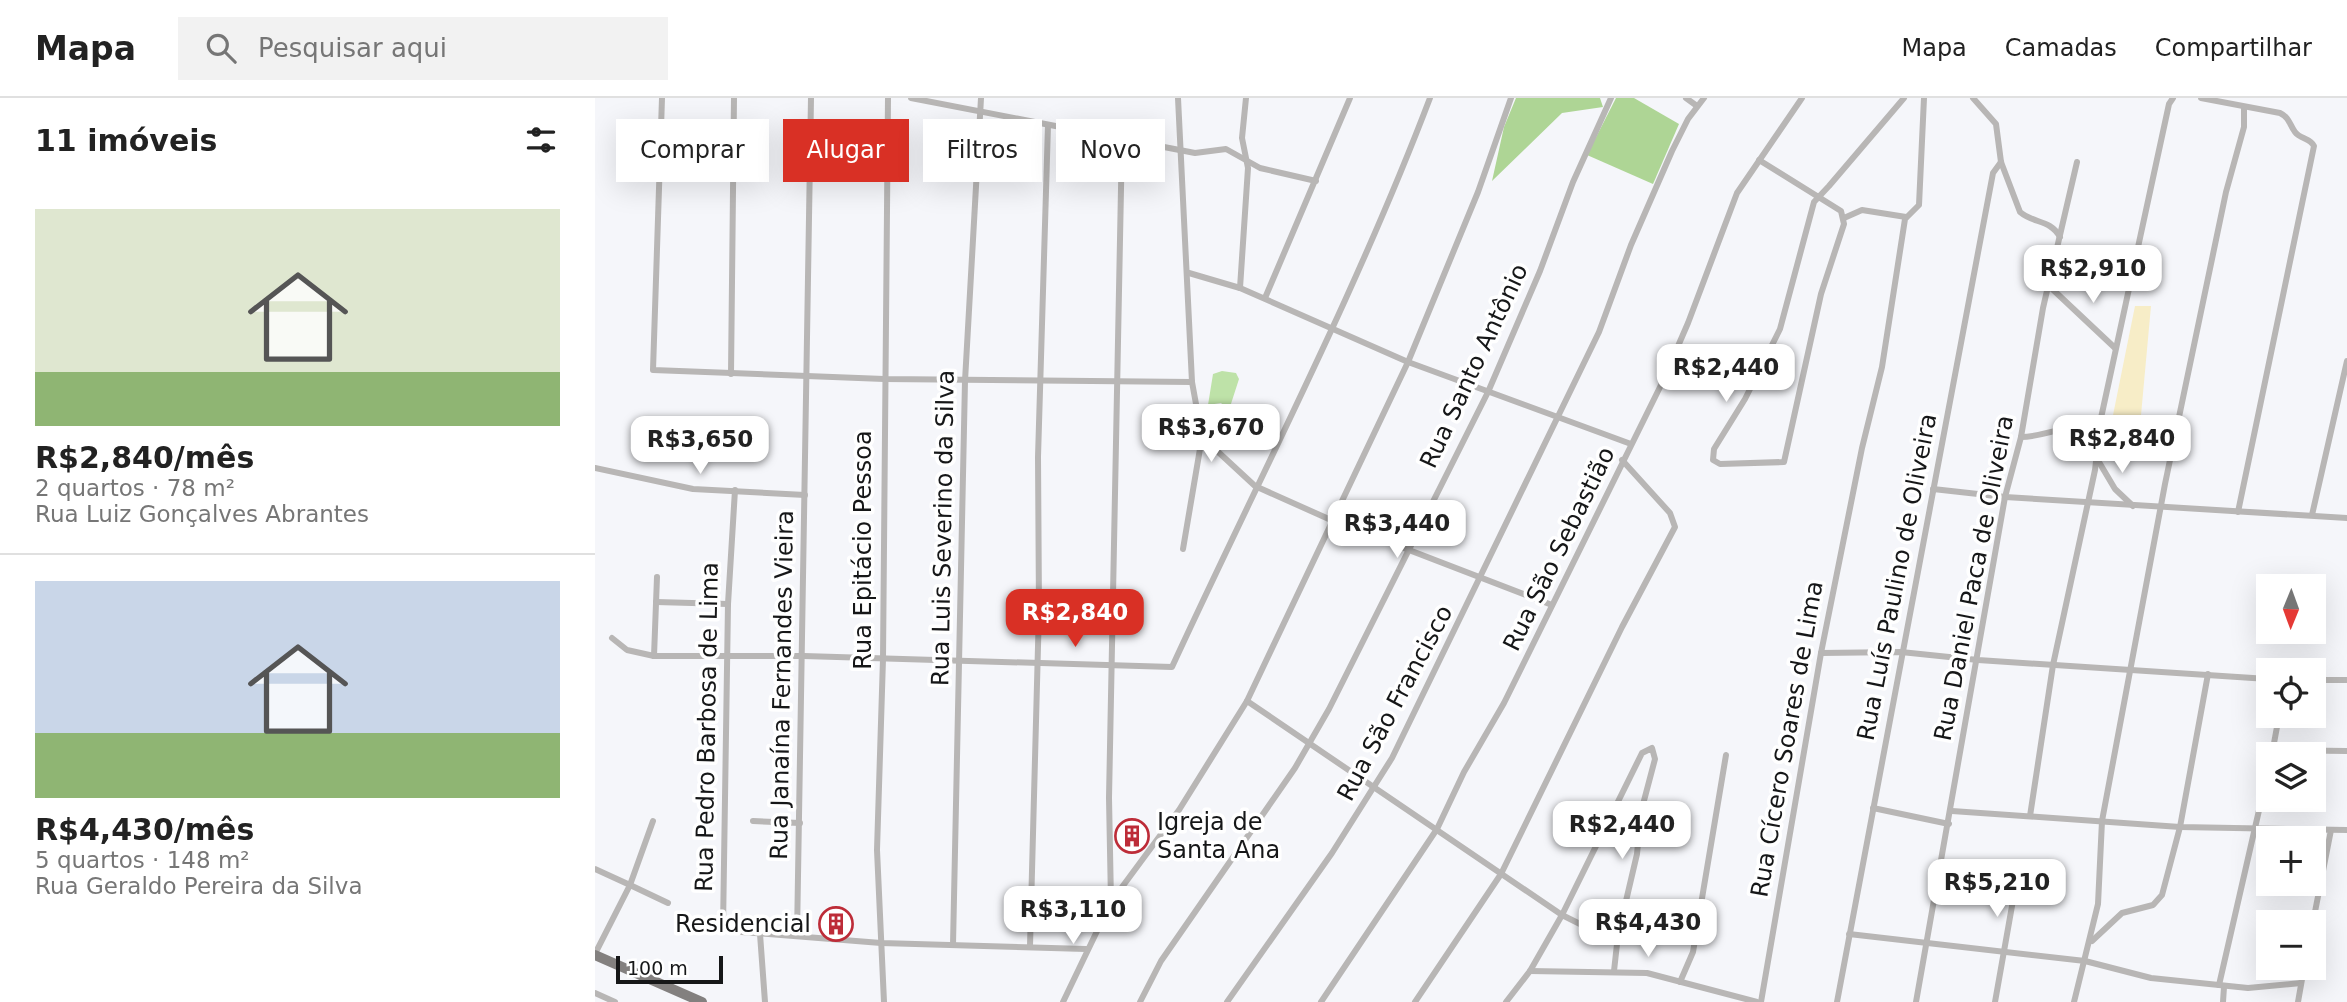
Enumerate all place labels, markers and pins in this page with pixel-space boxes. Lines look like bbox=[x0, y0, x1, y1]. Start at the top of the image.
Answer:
pin: R$2,910 bbox=[2028, 246, 2158, 305]
pin: R$2,440 bbox=[1661, 344, 1791, 404]
pin: R$3,670 bbox=[1146, 404, 1276, 464]
pin: R$3,650 bbox=[635, 416, 765, 476]
pin: R$2,840 bbox=[2057, 416, 2187, 475]
pin: R$3,440 bbox=[1332, 500, 1462, 560]
pin: R$2,840 bbox=[1010, 589, 1140, 649]
pin: R$2,440 bbox=[1557, 802, 1687, 861]
place label: Igreja de Santa Ana bbox=[1157, 808, 1280, 864]
building icon: Igreja de Santa Ana bbox=[1113, 817, 1151, 855]
pin: R$5,210 bbox=[1932, 860, 2062, 919]
pin: R$3,110 bbox=[1008, 886, 1138, 946]
pin: R$4,430 bbox=[1583, 900, 1713, 959]
building icon: Residencial bbox=[817, 905, 855, 943]
place label: Residencial bbox=[675, 910, 811, 938]

